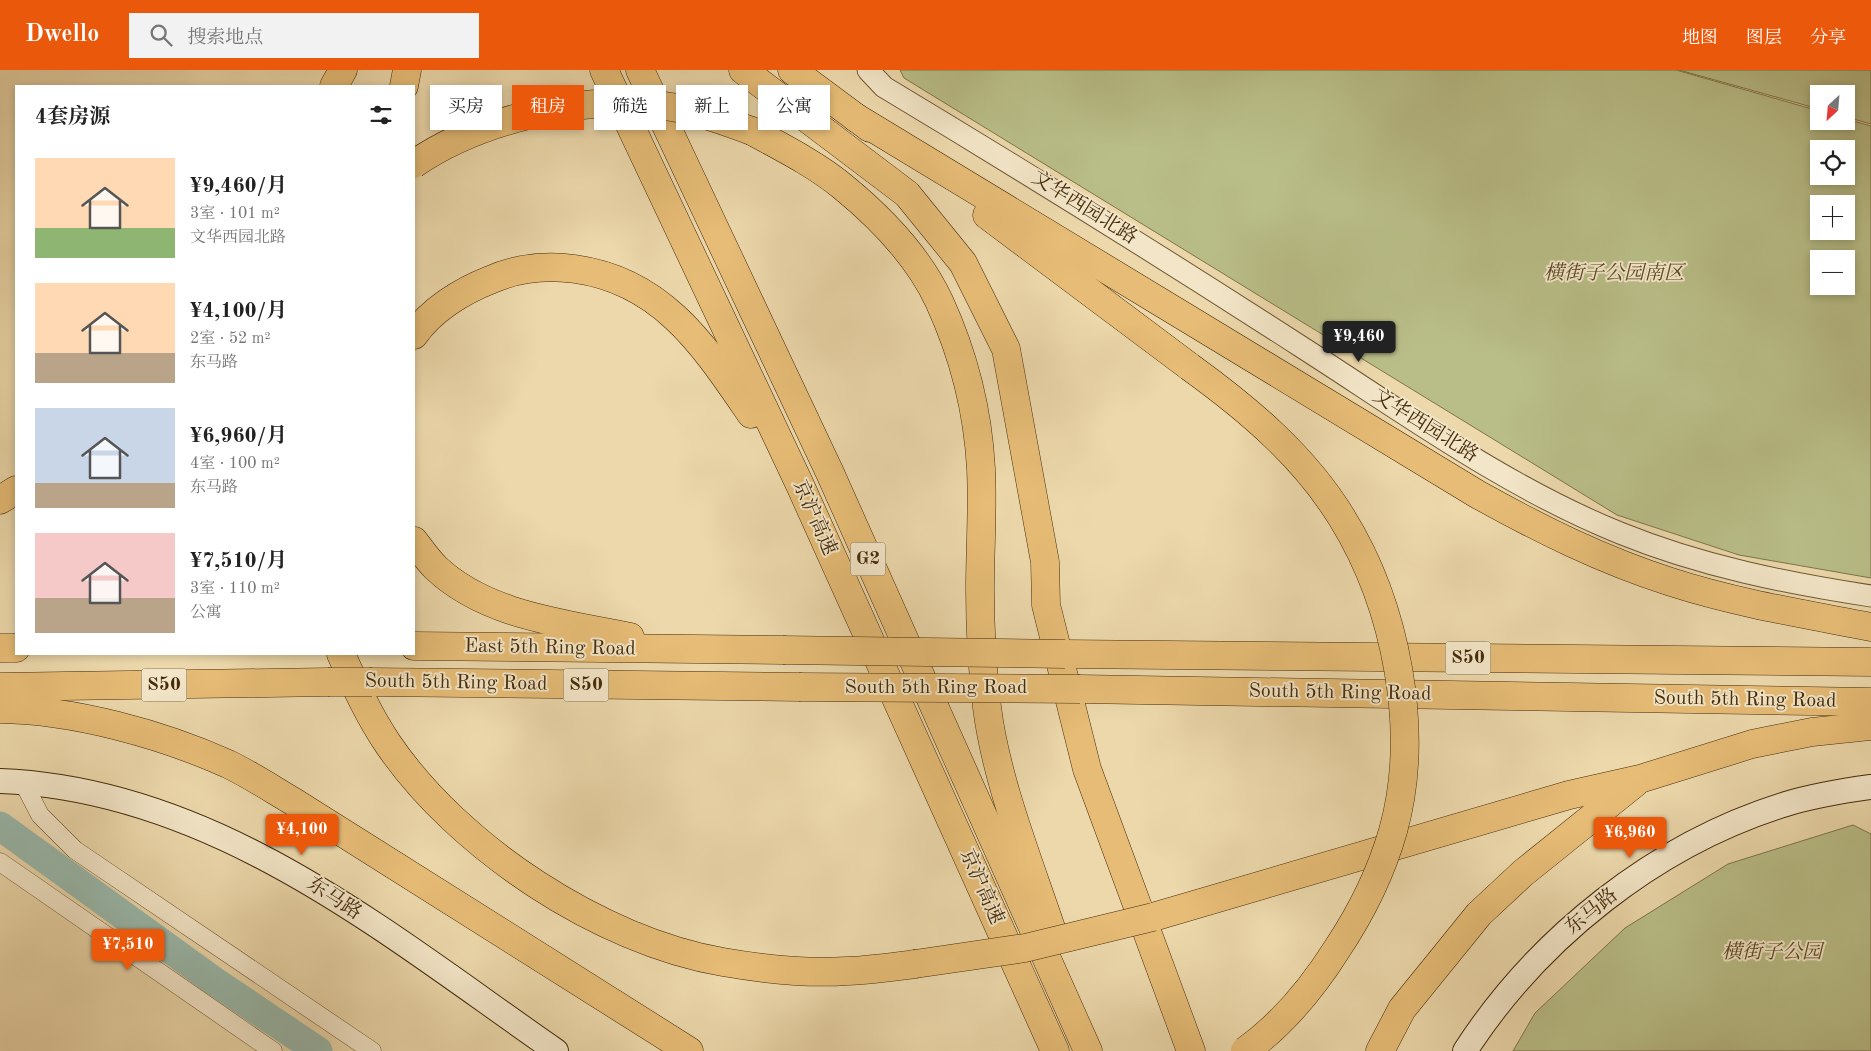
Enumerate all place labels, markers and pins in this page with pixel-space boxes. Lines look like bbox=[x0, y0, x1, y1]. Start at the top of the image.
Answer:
pin: ¥9,460 bbox=[1318, 320, 1400, 363]
pin: ¥4,100 bbox=[261, 814, 343, 856]
pin: ¥6,960 bbox=[1589, 816, 1671, 859]
pin: ¥7,510 bbox=[87, 928, 169, 971]

